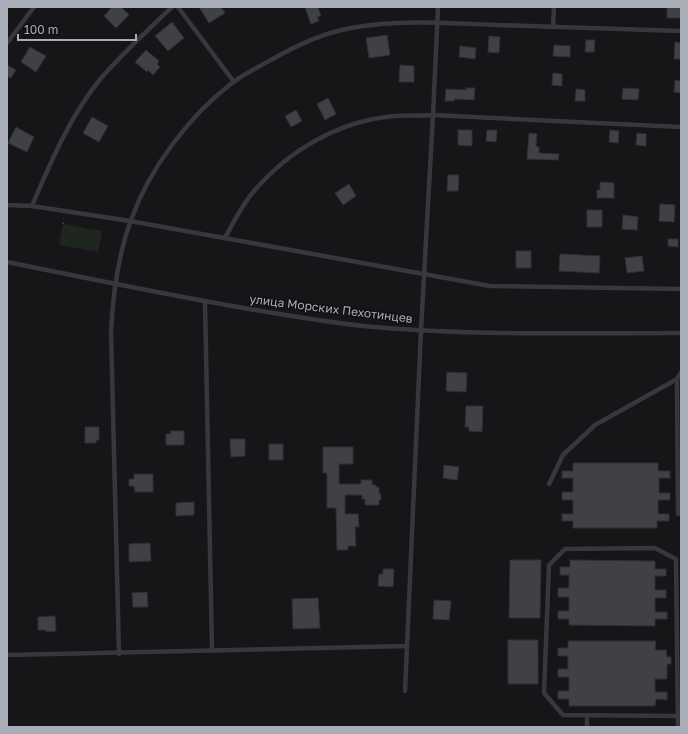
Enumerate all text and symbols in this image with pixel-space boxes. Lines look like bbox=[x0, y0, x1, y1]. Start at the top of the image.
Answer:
scale bar bbox=[18, 16, 136, 42]
text: 100 m bbox=[24, 22, 58, 37]
street label: улица Морских Пехотинцев bbox=[249, 291, 414, 326]

